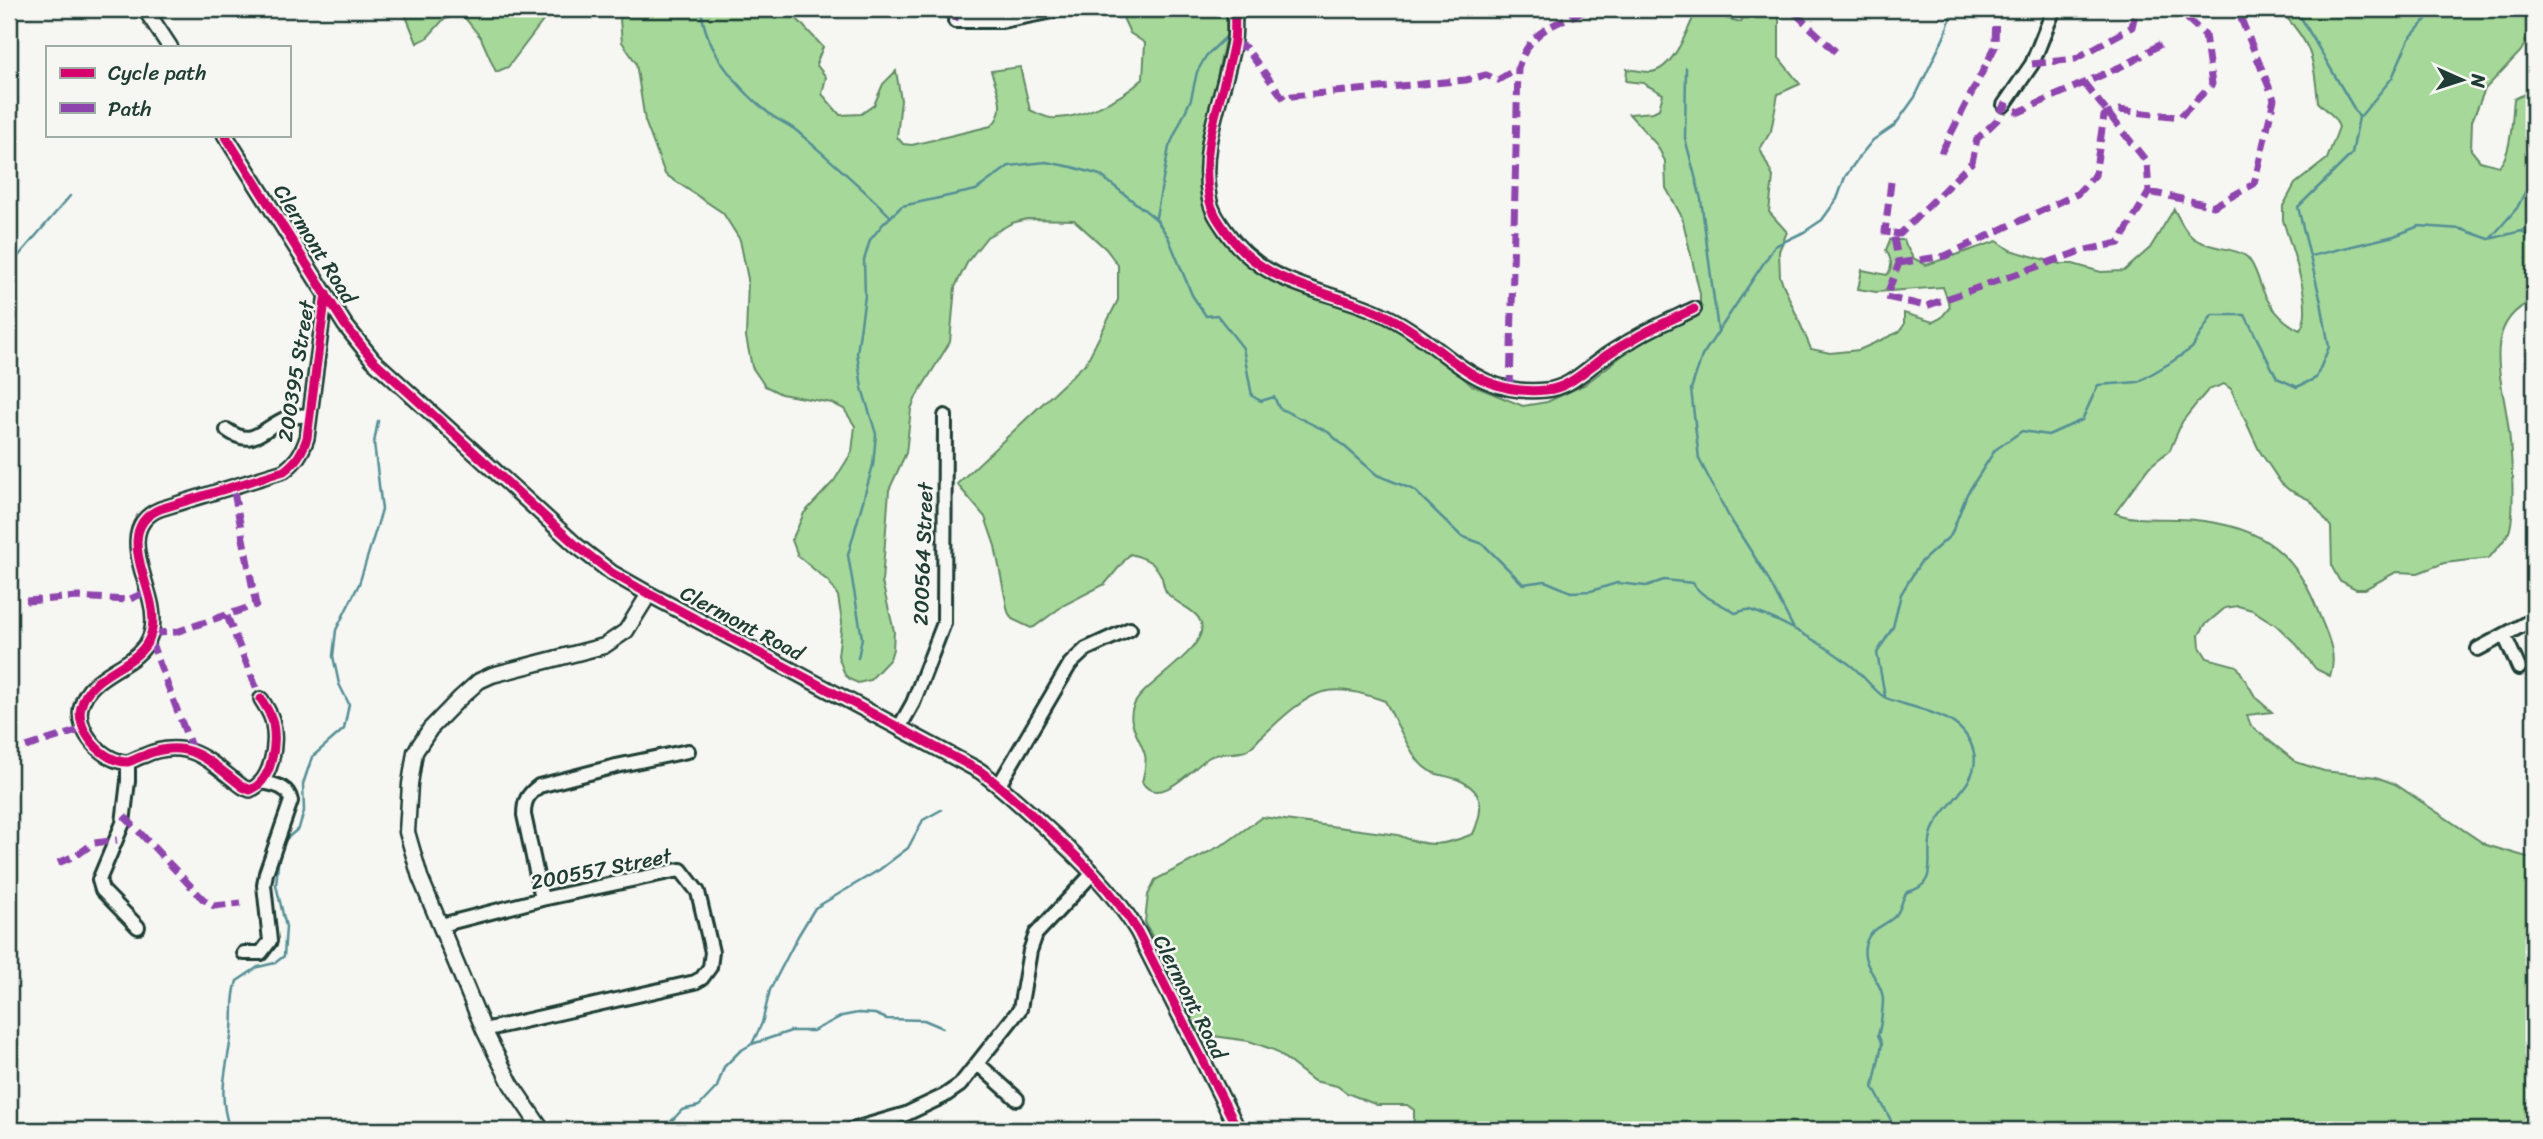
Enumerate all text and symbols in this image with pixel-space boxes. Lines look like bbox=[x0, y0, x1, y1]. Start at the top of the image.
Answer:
legend bbox=[46, 46, 290, 136]
north arrow bbox=[2428, 46, 2498, 116]
text: Cycle path bbox=[108, 54, 207, 92]
text: N bbox=[2462, 72, 2495, 89]
text: Path bbox=[108, 90, 151, 128]
street label: Clermont Road bbox=[263, 176, 368, 313]
street label: 200395 Street bbox=[266, 296, 326, 444]
street label: 200564 Street bbox=[902, 480, 945, 626]
street label: Clermont Road bbox=[673, 574, 813, 673]
street label: 200557 Street bbox=[527, 836, 676, 901]
street label: Clermont Road bbox=[1142, 928, 1239, 1068]

